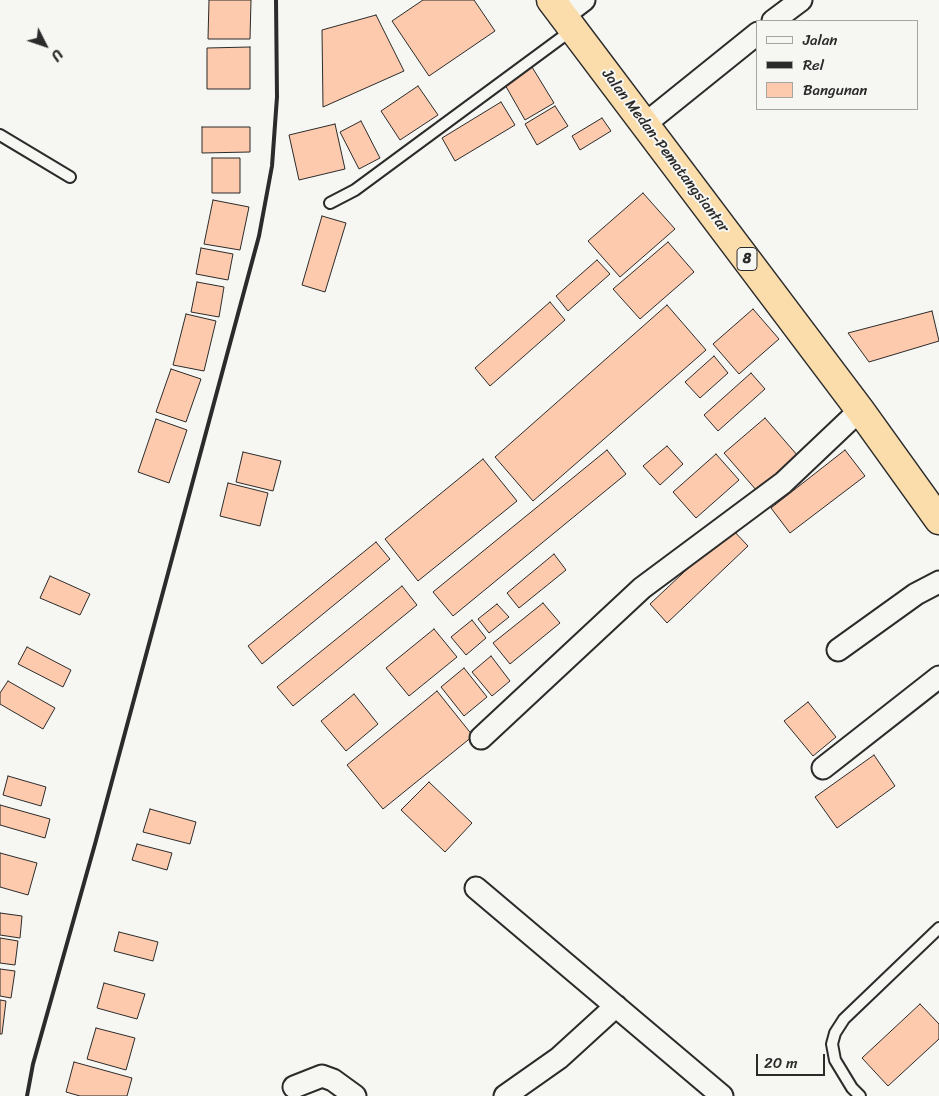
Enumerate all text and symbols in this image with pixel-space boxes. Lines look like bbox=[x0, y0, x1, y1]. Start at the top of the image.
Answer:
north arrow bbox=[20, 20, 70, 70]
legend bbox=[756, 20, 919, 110]
text: Jalan bbox=[803, 27, 837, 53]
text: U bbox=[44, 43, 69, 67]
text: Rel bbox=[803, 52, 824, 78]
street label: Jalan Medan-Pematangsiantar bbox=[598, 66, 732, 236]
text: Bangunan bbox=[803, 77, 867, 103]
road number: 8 bbox=[737, 248, 757, 270]
scale bar bbox=[759, 1044, 828, 1076]
text: 20 m bbox=[764, 1050, 798, 1076]

